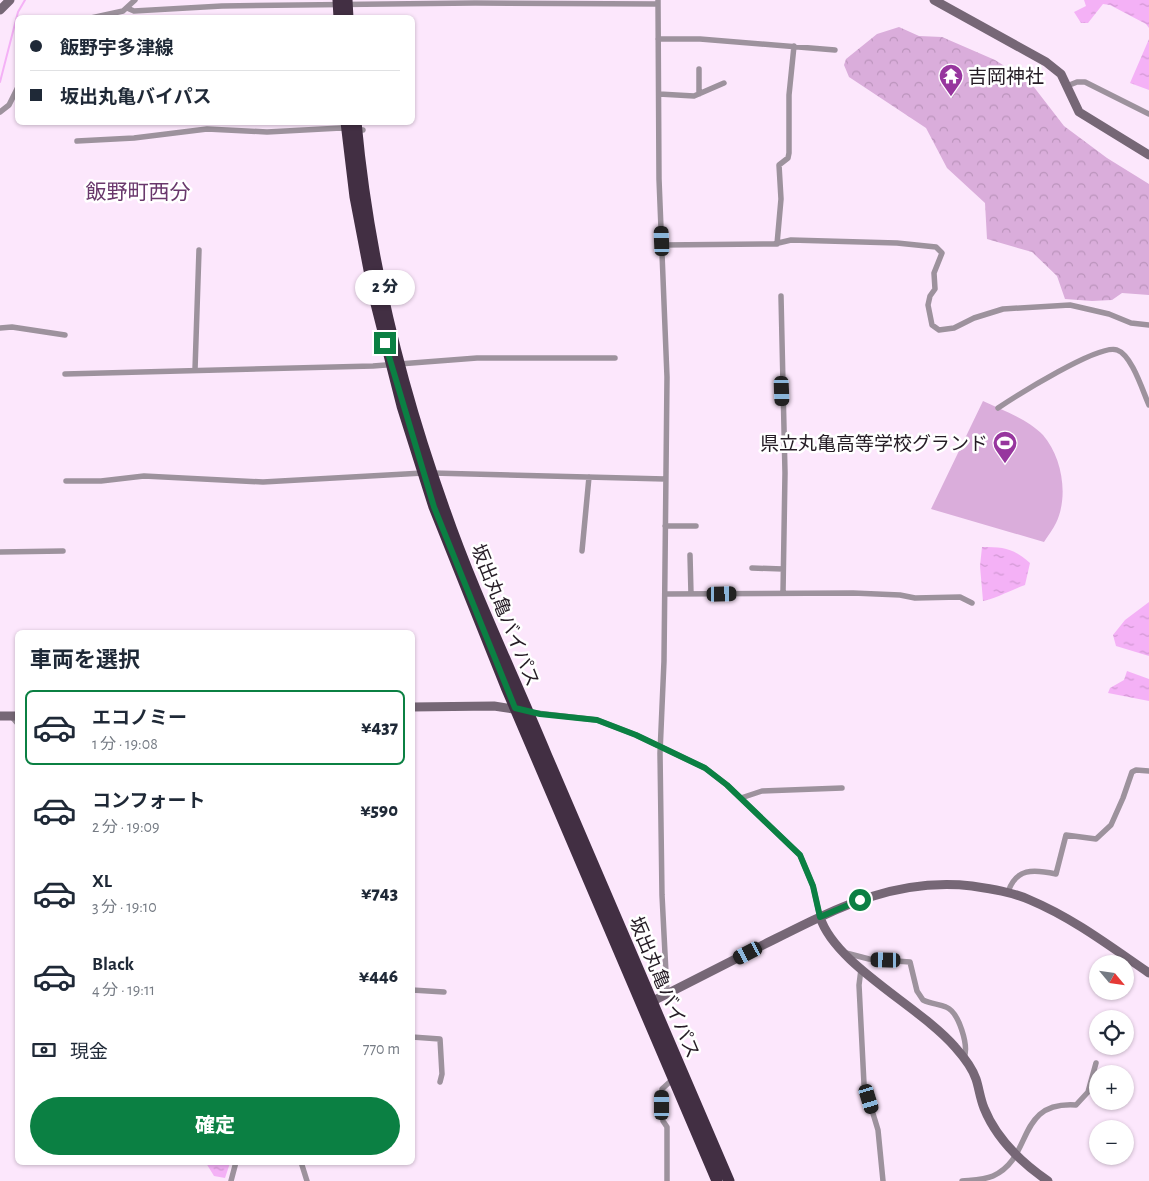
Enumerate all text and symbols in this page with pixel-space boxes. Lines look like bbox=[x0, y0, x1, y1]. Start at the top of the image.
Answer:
text: 飯野宇多津線 bbox=[60, 39, 174, 58]
temple icon: 吉岡神社 bbox=[938, 63, 964, 97]
place label: 吉岡神社 bbox=[968, 66, 1044, 87]
text: 坂出丸亀バイパス bbox=[60, 88, 212, 107]
district label: 飯野町西分 bbox=[86, 181, 191, 203]
car bbox=[653, 226, 670, 256]
callout: 2 分 bbox=[355, 270, 415, 306]
text: 2 分 bbox=[372, 279, 398, 295]
route end bbox=[374, 332, 396, 354]
car bbox=[773, 376, 790, 406]
sports icon: 県立丸亀高等学校グランド bbox=[992, 430, 1018, 464]
place label: 県立丸亀高等学校グランド bbox=[760, 433, 988, 454]
street label: 坂出丸亀バイパス bbox=[467, 541, 544, 689]
car bbox=[706, 586, 737, 602]
text: 車両を選択 bbox=[30, 649, 140, 671]
icon: car bbox=[32, 705, 77, 750]
text: エコノミー bbox=[92, 709, 187, 728]
text: ¥437 bbox=[361, 718, 398, 737]
text: 1 分 · 19:08 bbox=[92, 736, 158, 752]
icon: car bbox=[32, 788, 77, 833]
text: コンフォート bbox=[92, 792, 205, 811]
text: ¥590 bbox=[360, 801, 398, 820]
text: 2 分 · 19:09 bbox=[92, 819, 160, 835]
icon: car bbox=[32, 871, 77, 916]
text: XL bbox=[92, 872, 112, 891]
text: ¥743 bbox=[361, 884, 398, 903]
route start bbox=[849, 889, 871, 911]
text: 3 分 · 19:10 bbox=[92, 899, 157, 915]
street label: 坂出丸亀バイパス bbox=[625, 913, 704, 1061]
car bbox=[731, 940, 764, 966]
car bbox=[870, 952, 901, 968]
icon: car bbox=[32, 954, 77, 999]
text: Black bbox=[92, 955, 134, 974]
north arrow bbox=[1089, 955, 1134, 1000]
map controls bbox=[1089, 955, 1134, 1165]
text: ¥446 bbox=[359, 967, 398, 986]
text: 4 分 · 19:11 bbox=[92, 982, 155, 998]
button: locate bbox=[1089, 1010, 1134, 1055]
icon: cash bbox=[30, 1036, 58, 1064]
text: 770 m bbox=[363, 1041, 400, 1057]
text: 現金 bbox=[70, 1043, 108, 1062]
button: + bbox=[1089, 1065, 1134, 1110]
car bbox=[857, 1082, 880, 1116]
car bbox=[654, 1090, 669, 1120]
button: 確定 bbox=[30, 1097, 400, 1155]
button: − bbox=[1089, 1120, 1134, 1165]

